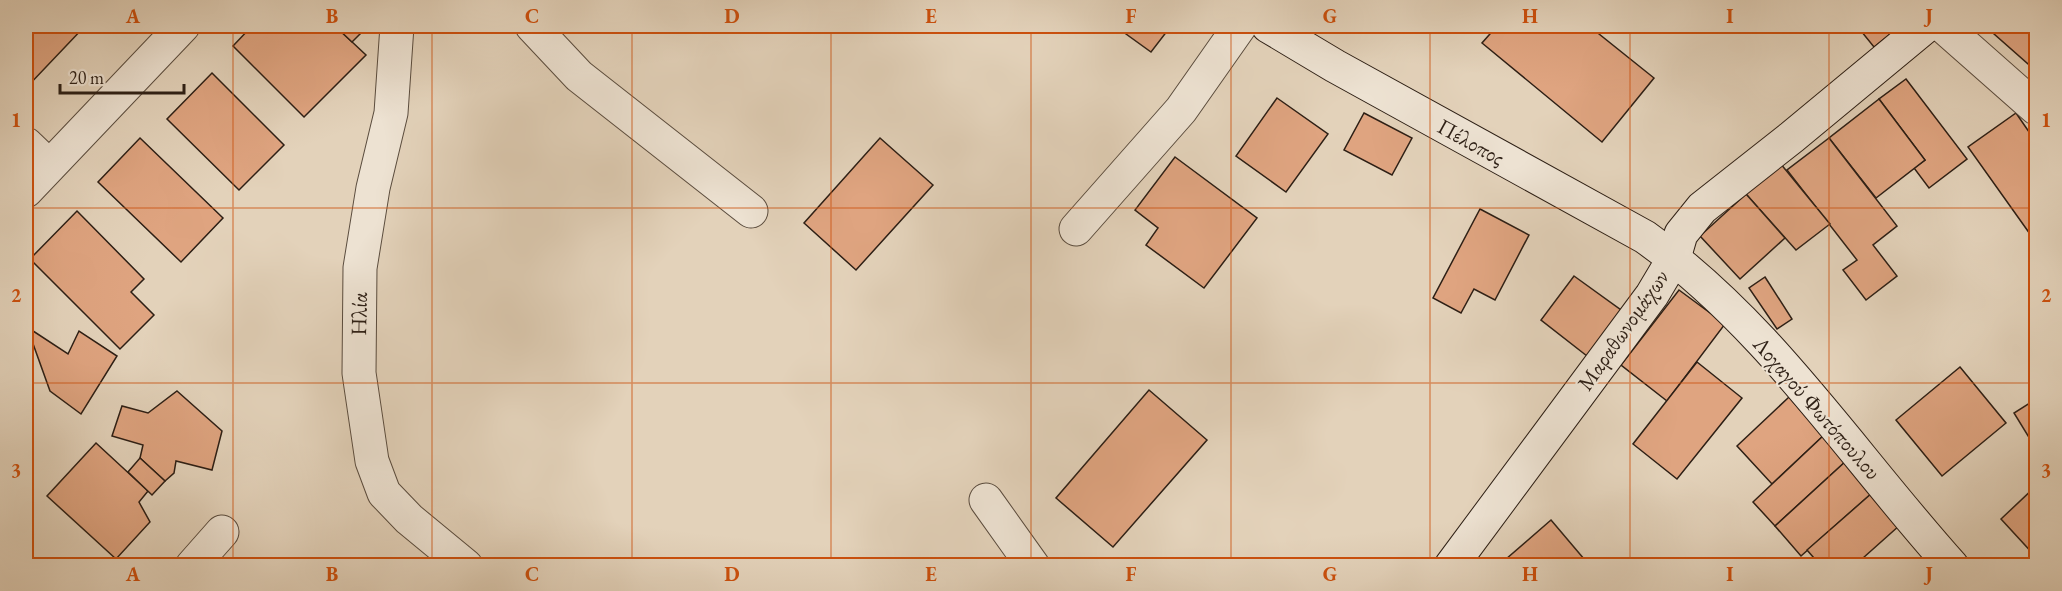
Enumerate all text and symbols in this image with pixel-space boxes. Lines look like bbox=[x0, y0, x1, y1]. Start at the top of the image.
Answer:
text: A bbox=[125, 3, 141, 29]
text: B bbox=[326, 3, 338, 29]
text: C bbox=[525, 3, 539, 29]
text: D bbox=[724, 3, 740, 29]
text: E bbox=[925, 3, 937, 29]
text: F bbox=[1126, 3, 1137, 29]
text: G bbox=[1323, 3, 1337, 29]
text: H bbox=[1522, 3, 1538, 29]
text: I bbox=[1726, 3, 1734, 29]
text: J bbox=[1923, 3, 1933, 29]
scale bar bbox=[60, 57, 184, 95]
text: 20 m bbox=[69, 66, 104, 89]
text: 1 bbox=[11, 107, 21, 133]
text: 1 bbox=[2041, 107, 2051, 133]
street label: Πέλοπος bbox=[1432, 112, 1510, 172]
street label: Μαραθωνομάχων bbox=[1571, 264, 1675, 396]
text: 2 bbox=[11, 282, 22, 308]
text: 2 bbox=[2041, 282, 2052, 308]
street label: Ηλία bbox=[344, 291, 374, 336]
street label: Λοχαγού Φωτόπουλου bbox=[1746, 329, 1887, 486]
text: 3 bbox=[11, 457, 21, 483]
text: 3 bbox=[2041, 457, 2051, 483]
text: A bbox=[125, 561, 141, 587]
text: B bbox=[326, 561, 338, 587]
text: C bbox=[525, 561, 539, 587]
text: D bbox=[724, 561, 740, 587]
text: E bbox=[925, 561, 937, 587]
text: F bbox=[1126, 561, 1137, 587]
text: G bbox=[1323, 561, 1337, 587]
text: H bbox=[1522, 561, 1538, 587]
text: I bbox=[1726, 561, 1734, 587]
text: J bbox=[1923, 561, 1933, 587]

